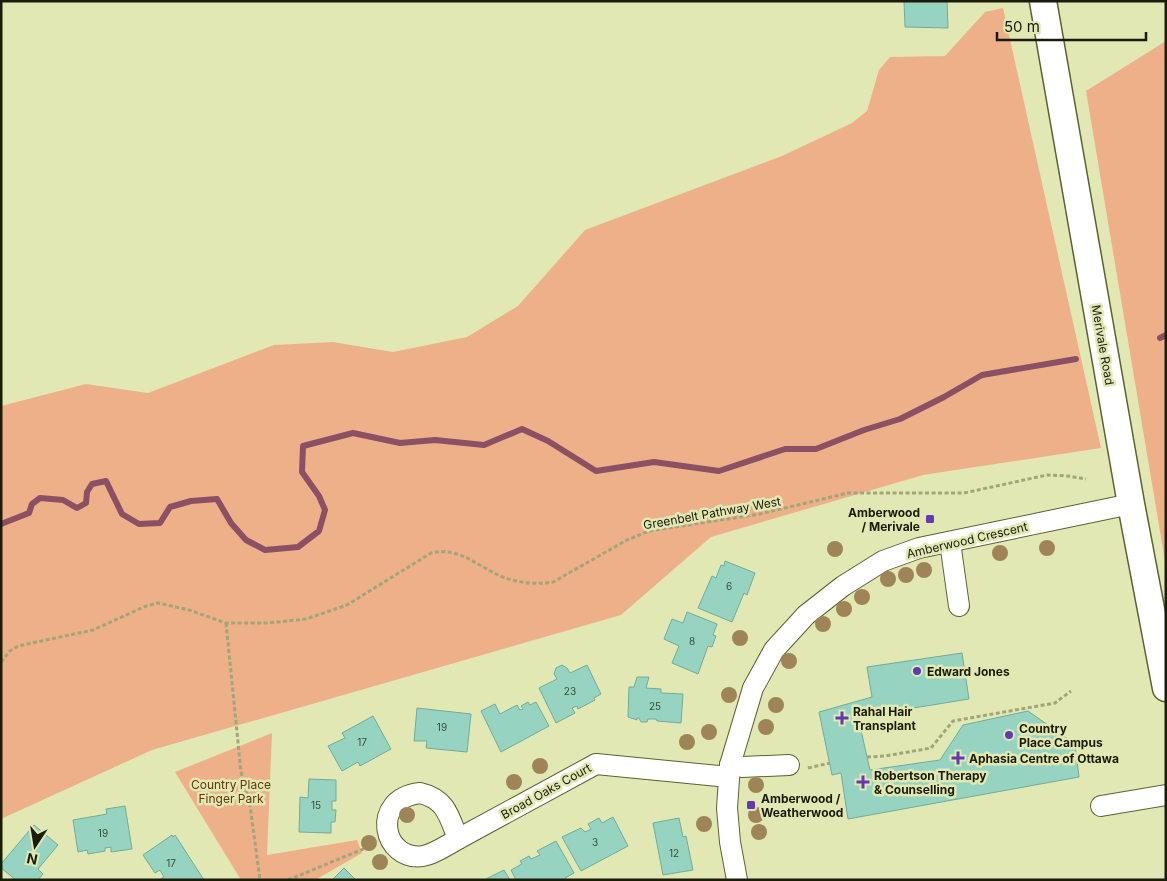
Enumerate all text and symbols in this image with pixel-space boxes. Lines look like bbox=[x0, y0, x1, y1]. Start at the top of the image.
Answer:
scale bar bbox=[997, 10, 1146, 42]
text: 50 m bbox=[1004, 17, 1040, 36]
street label: Merivale Road bbox=[1089, 304, 1117, 386]
street label: Greenbelt Pathway West bbox=[642, 493, 782, 532]
place label: Amberwood / Merivale bbox=[848, 505, 920, 534]
marker: Amberwood / Merivale bbox=[924, 513, 936, 525]
street label: Amberwood Crescent bbox=[905, 519, 1029, 561]
house number: 6 bbox=[726, 580, 732, 592]
house number: 8 bbox=[689, 635, 695, 647]
place label: Edward Jones bbox=[927, 664, 1010, 679]
marker: Edward Jones bbox=[911, 665, 923, 677]
house number: 23 bbox=[564, 685, 576, 697]
house number: 25 bbox=[649, 700, 661, 712]
place label: Rahal Hair Transplant bbox=[853, 704, 916, 733]
marker: Rahal Hair Transplant bbox=[835, 711, 849, 725]
house number: 19 bbox=[437, 721, 447, 733]
place label: Country Place Campus bbox=[1019, 721, 1103, 750]
marker: Country Place Campus bbox=[1003, 729, 1015, 741]
house number: 17 bbox=[357, 736, 367, 748]
marker: Aphasia Centre of Ottawa bbox=[951, 751, 965, 765]
place label: Aphasia Centre of Ottawa bbox=[969, 751, 1119, 766]
street label: Broad Oaks Court bbox=[498, 760, 594, 822]
place label: Robertson Therapy & Counselling bbox=[874, 768, 987, 797]
marker: Robertson Therapy & Counselling bbox=[856, 775, 870, 789]
park label: Country Place Finger Park bbox=[191, 777, 271, 806]
place label: Amberwood / Weatherwood bbox=[761, 791, 843, 820]
house number: 15 bbox=[311, 799, 321, 811]
marker: Amberwood / Weatherwood bbox=[745, 799, 757, 811]
north arrow bbox=[10, 821, 60, 871]
house number: 19 bbox=[98, 827, 108, 839]
house number: 3 bbox=[592, 836, 598, 848]
house number: 12 bbox=[669, 847, 679, 859]
text: N bbox=[25, 850, 39, 869]
house number: 17 bbox=[166, 857, 176, 869]

